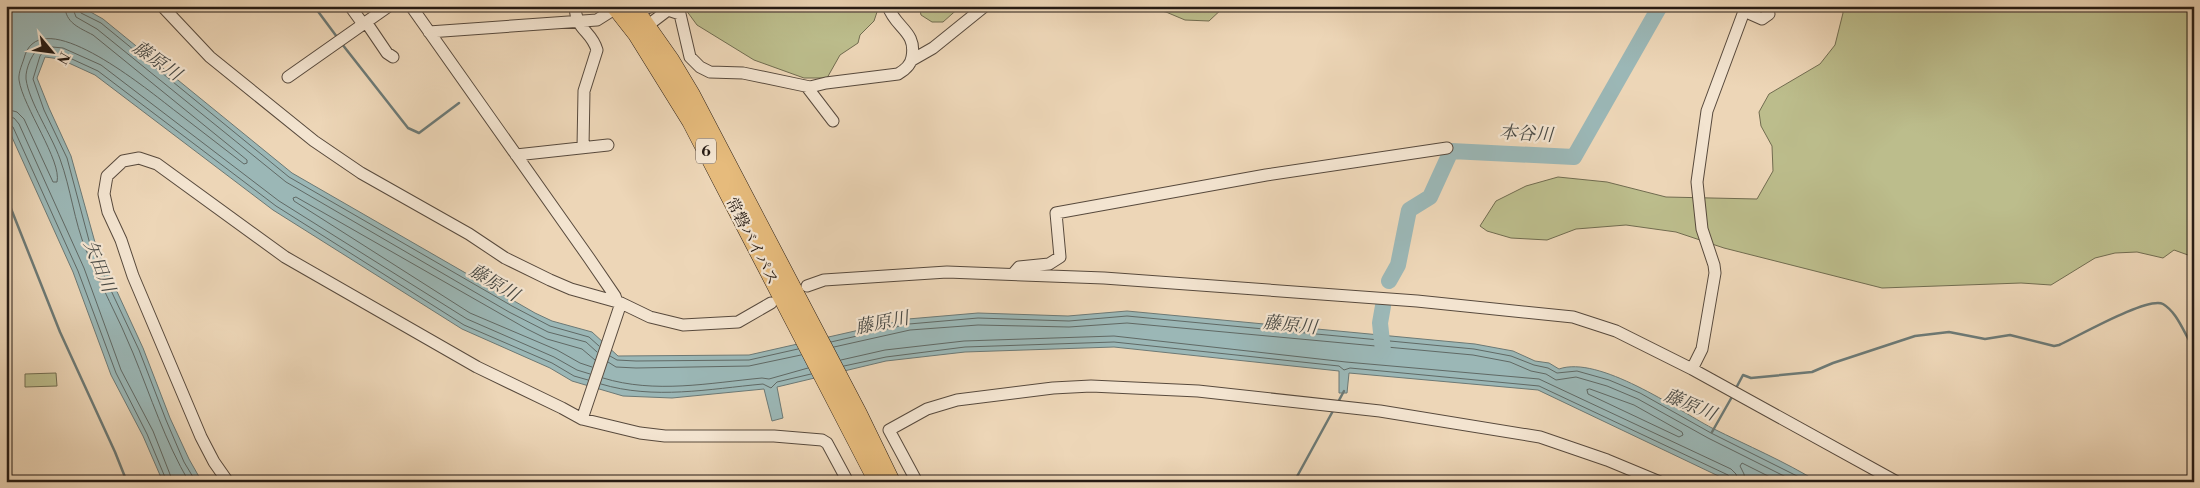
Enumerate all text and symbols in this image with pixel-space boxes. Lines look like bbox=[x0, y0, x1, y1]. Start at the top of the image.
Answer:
north arrow bbox=[28, 28, 78, 78]
water label: 藤原川 bbox=[128, 36, 187, 87]
text: N bbox=[52, 49, 73, 67]
water label: 本谷川 bbox=[1498, 121, 1556, 147]
road number: 6 bbox=[696, 138, 716, 164]
street label: 常磐バイパス bbox=[721, 194, 783, 288]
water label: 矢田川 bbox=[78, 237, 121, 297]
water label: 藤原川 bbox=[465, 259, 525, 308]
water label: 藤原川 bbox=[853, 306, 913, 339]
water label: 藤原川 bbox=[1262, 311, 1320, 339]
water label: 藤原川 bbox=[1661, 384, 1721, 427]

